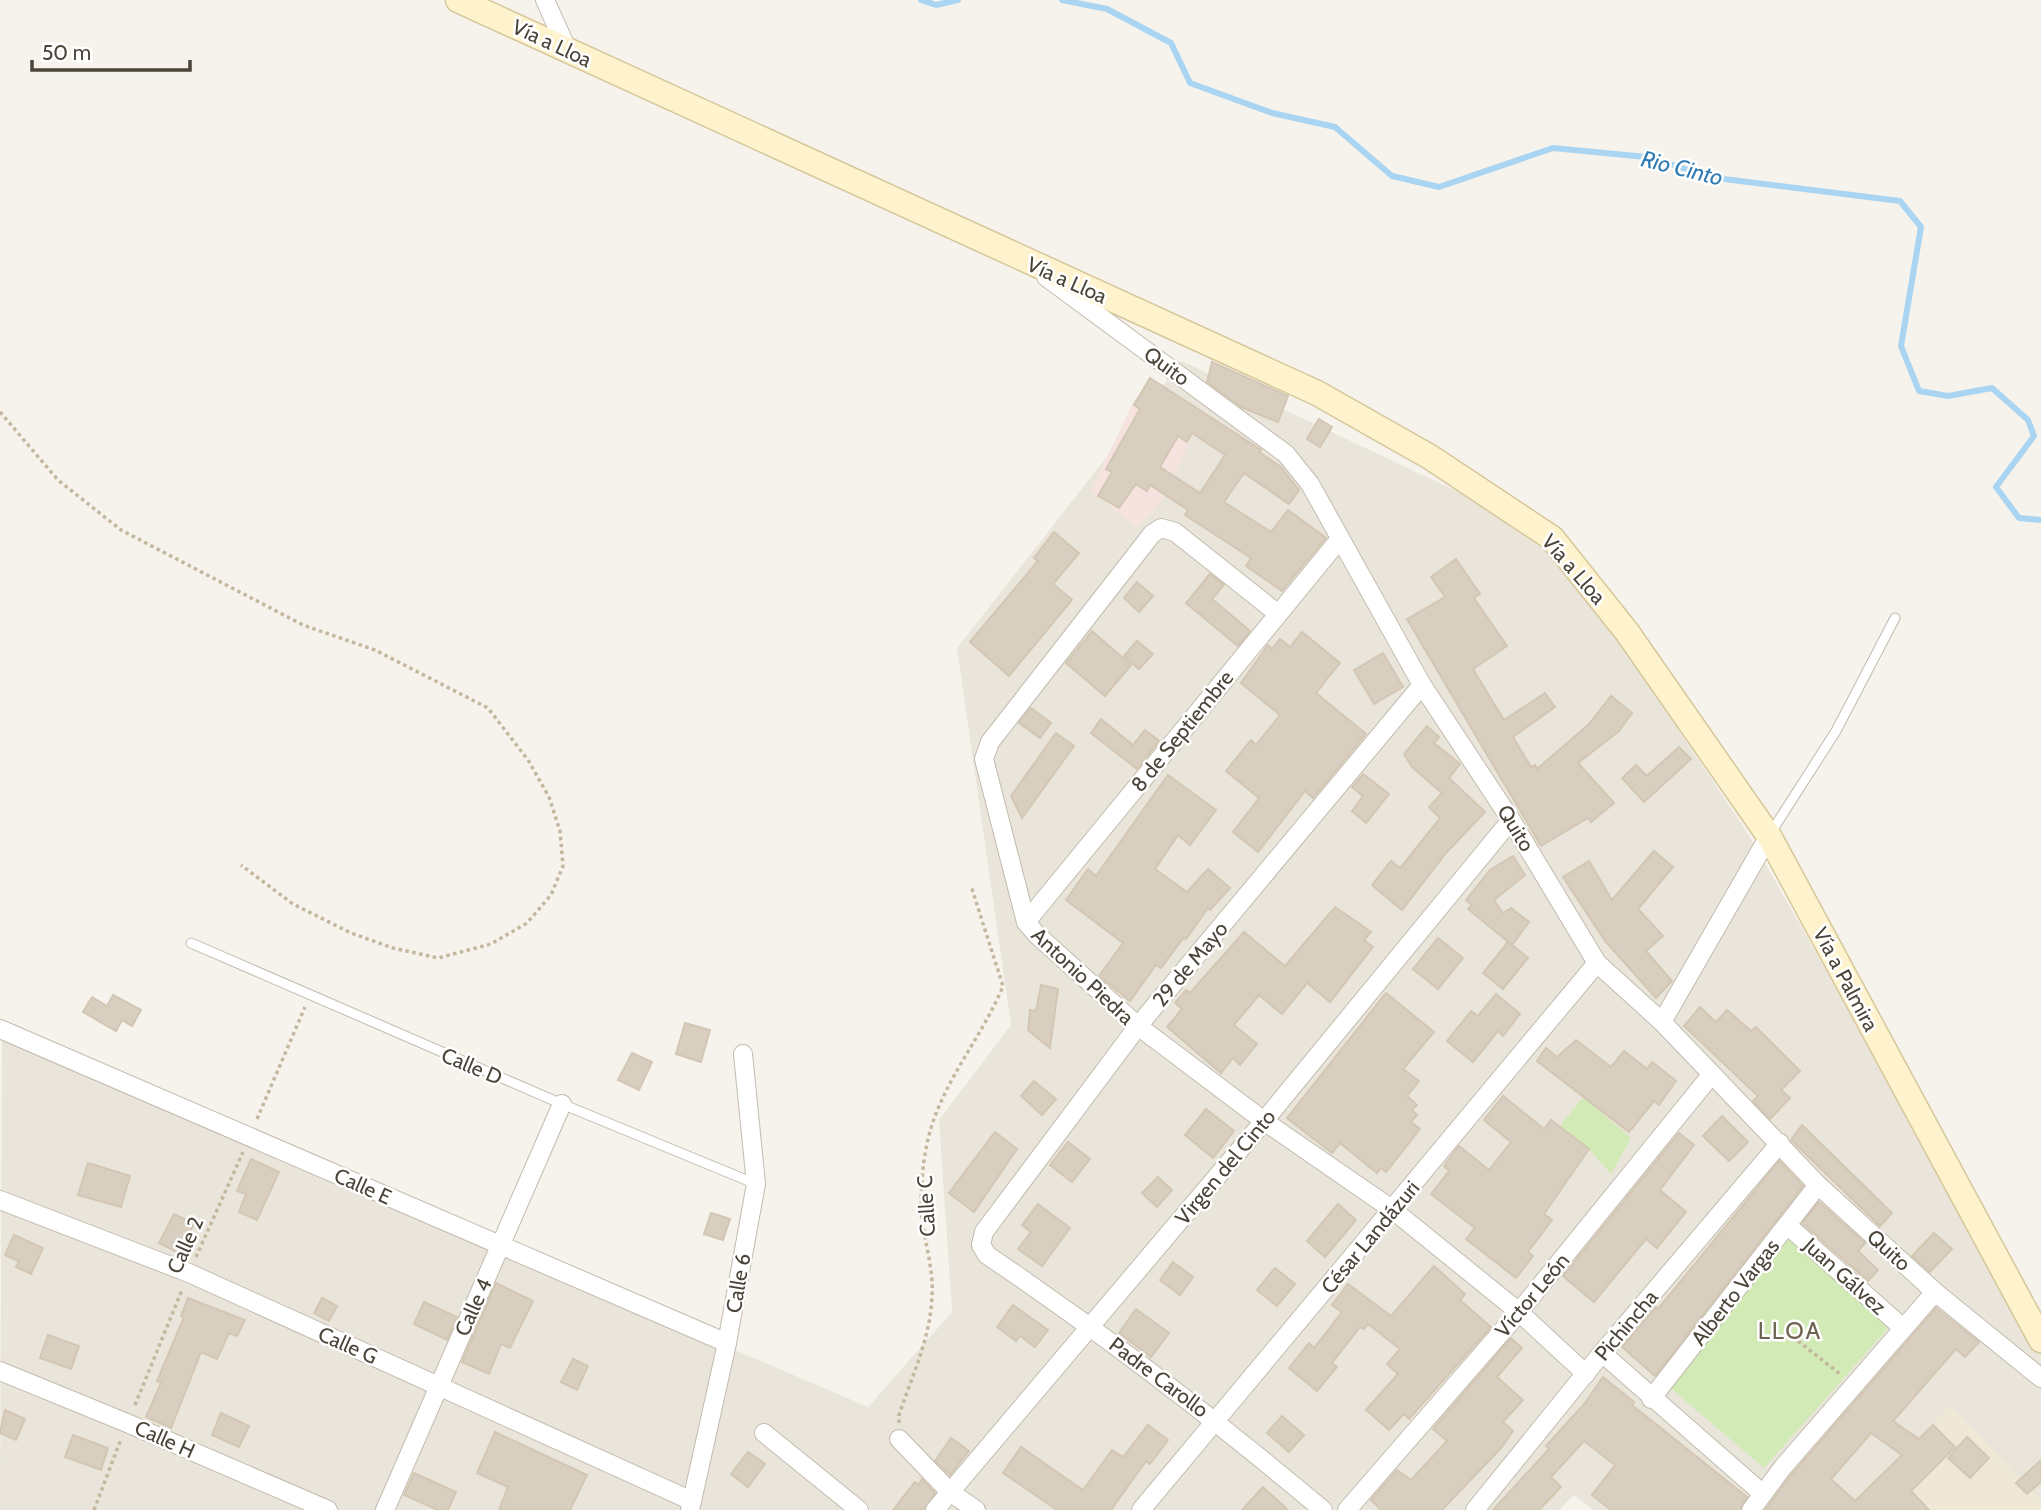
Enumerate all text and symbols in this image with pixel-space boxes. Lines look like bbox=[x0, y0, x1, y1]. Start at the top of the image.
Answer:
street label: Vía a Lloa bbox=[508, 14, 596, 72]
scale bar bbox=[32, 28, 189, 72]
text: 50 m bbox=[42, 40, 91, 65]
water label: Rio Cinto bbox=[1638, 144, 1726, 192]
street label: Vía a Lloa bbox=[1023, 251, 1111, 309]
street label: Quito bbox=[1139, 341, 1195, 391]
street label: Vía a Lloa bbox=[1537, 529, 1611, 609]
street label: 8 de Septiembre bbox=[1126, 665, 1239, 797]
street label: Quito bbox=[1492, 800, 1540, 856]
street label: 29 de Mayo bbox=[1147, 916, 1233, 1012]
street label: Antonio Piedra bbox=[1027, 922, 1139, 1030]
street label: Vía a Palmira bbox=[1808, 923, 1884, 1035]
street label: Calle D bbox=[438, 1042, 506, 1090]
street label: Virgen del Cinto bbox=[1170, 1104, 1280, 1230]
street label: Calle E bbox=[331, 1162, 395, 1210]
street label: Calle C bbox=[912, 1175, 940, 1237]
street label: César Landázuri bbox=[1316, 1175, 1424, 1299]
street label: Calle 2 bbox=[162, 1213, 208, 1277]
street label: Quito bbox=[1862, 1224, 1916, 1276]
street label: Juan Gálvez bbox=[1798, 1232, 1892, 1320]
street label: Alberto Vargas bbox=[1686, 1234, 1784, 1350]
street label: Víctor León bbox=[1490, 1248, 1574, 1342]
street label: Calle 6 bbox=[720, 1251, 756, 1315]
street label: Calle 4 bbox=[449, 1274, 497, 1340]
street label: Pichincha bbox=[1589, 1285, 1663, 1365]
district label: LLOA bbox=[1758, 1316, 1822, 1345]
street label: Calle G bbox=[314, 1321, 382, 1369]
street label: Padre Carollo bbox=[1105, 1332, 1213, 1422]
street label: Calle H bbox=[131, 1415, 199, 1463]

